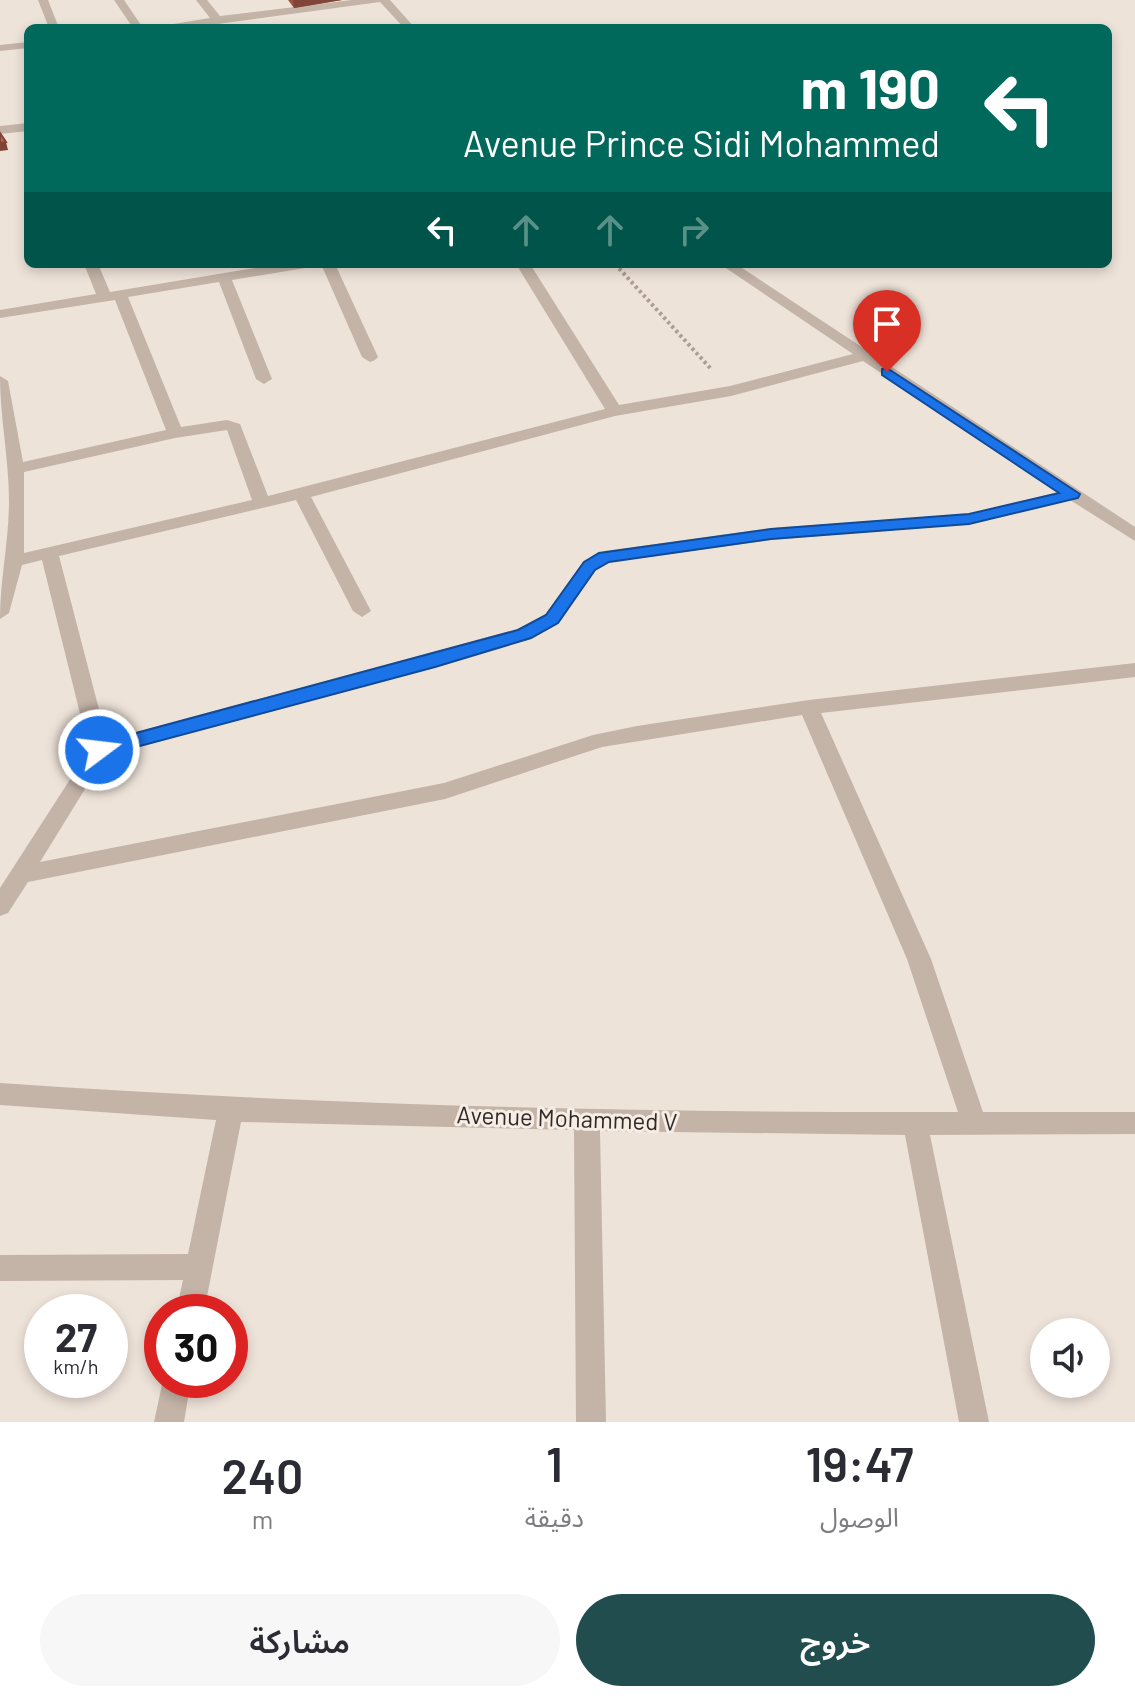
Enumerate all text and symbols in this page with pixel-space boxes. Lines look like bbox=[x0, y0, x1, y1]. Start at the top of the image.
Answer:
text: 190 m bbox=[801, 53, 940, 120]
icon: left bbox=[968, 56, 1072, 160]
text: Avenue Prince Sidi Mohammed bbox=[463, 121, 940, 164]
icon: left bbox=[420, 208, 464, 252]
icon: ahead bbox=[504, 208, 548, 252]
icon: ahead bbox=[588, 208, 632, 252]
icon: right bbox=[672, 208, 716, 252]
pin bbox=[853, 290, 921, 372]
icon: arrive bbox=[865, 302, 909, 346]
position arrow bbox=[57, 708, 141, 792]
street label: Avenue Mohammed V bbox=[456, 1099, 678, 1136]
speed limit sign: 30 bbox=[144, 1294, 248, 1398]
text: 27 bbox=[55, 1312, 97, 1360]
map controls bbox=[1030, 1318, 1110, 1398]
button: sound bbox=[1030, 1318, 1110, 1398]
text: km/h bbox=[53, 1354, 99, 1378]
text: 1 bbox=[546, 1434, 563, 1492]
text: 19:47 bbox=[805, 1434, 914, 1492]
text: 240 bbox=[222, 1446, 303, 1504]
text: دقيقة bbox=[525, 1501, 584, 1532]
text: الوصول bbox=[820, 1501, 899, 1532]
text: m bbox=[252, 1503, 273, 1534]
button: مشاركة bbox=[40, 1594, 560, 1686]
button: خروج bbox=[576, 1594, 1095, 1686]

